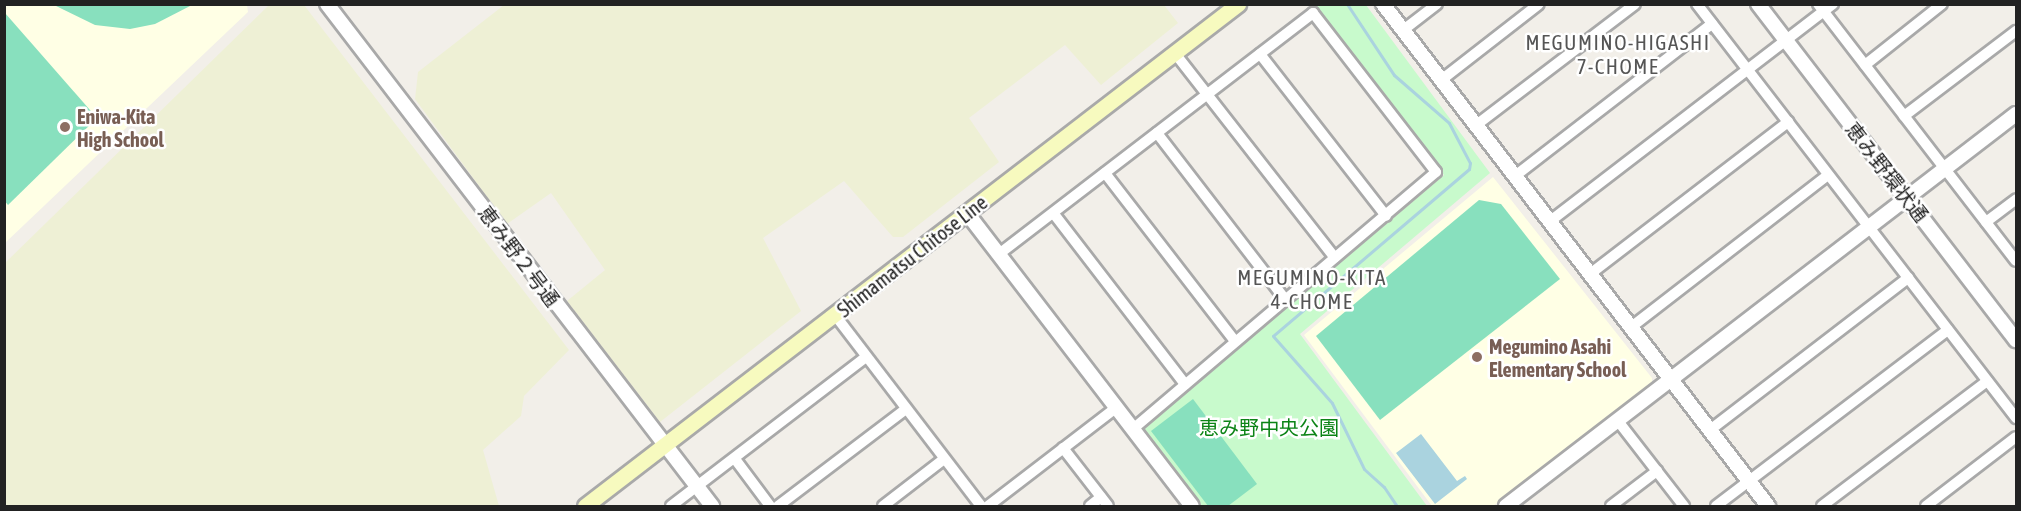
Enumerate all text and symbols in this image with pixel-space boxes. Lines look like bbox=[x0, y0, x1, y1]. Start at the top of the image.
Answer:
district label: MEGUMINO-HIGASHI 7-CHOME bbox=[1525, 29, 1711, 79]
place label: Eniwa-Kita High School bbox=[77, 104, 164, 151]
street label: 恵み野環状通 bbox=[1841, 117, 1933, 227]
marker: Eniwa-Kita High School bbox=[58, 120, 72, 134]
street label: Shimamatsu Chitose Line bbox=[832, 190, 992, 322]
street label: 恵み野２号通 bbox=[473, 201, 565, 311]
district label: MEGUMINO-KITA 4-CHOME bbox=[1237, 264, 1387, 314]
place label: Megumino Asahi Elementary School bbox=[1489, 334, 1626, 381]
marker: Megumino Asahi Elementary School bbox=[1470, 350, 1484, 364]
park label: 恵み野中央公園 bbox=[1199, 415, 1339, 439]

